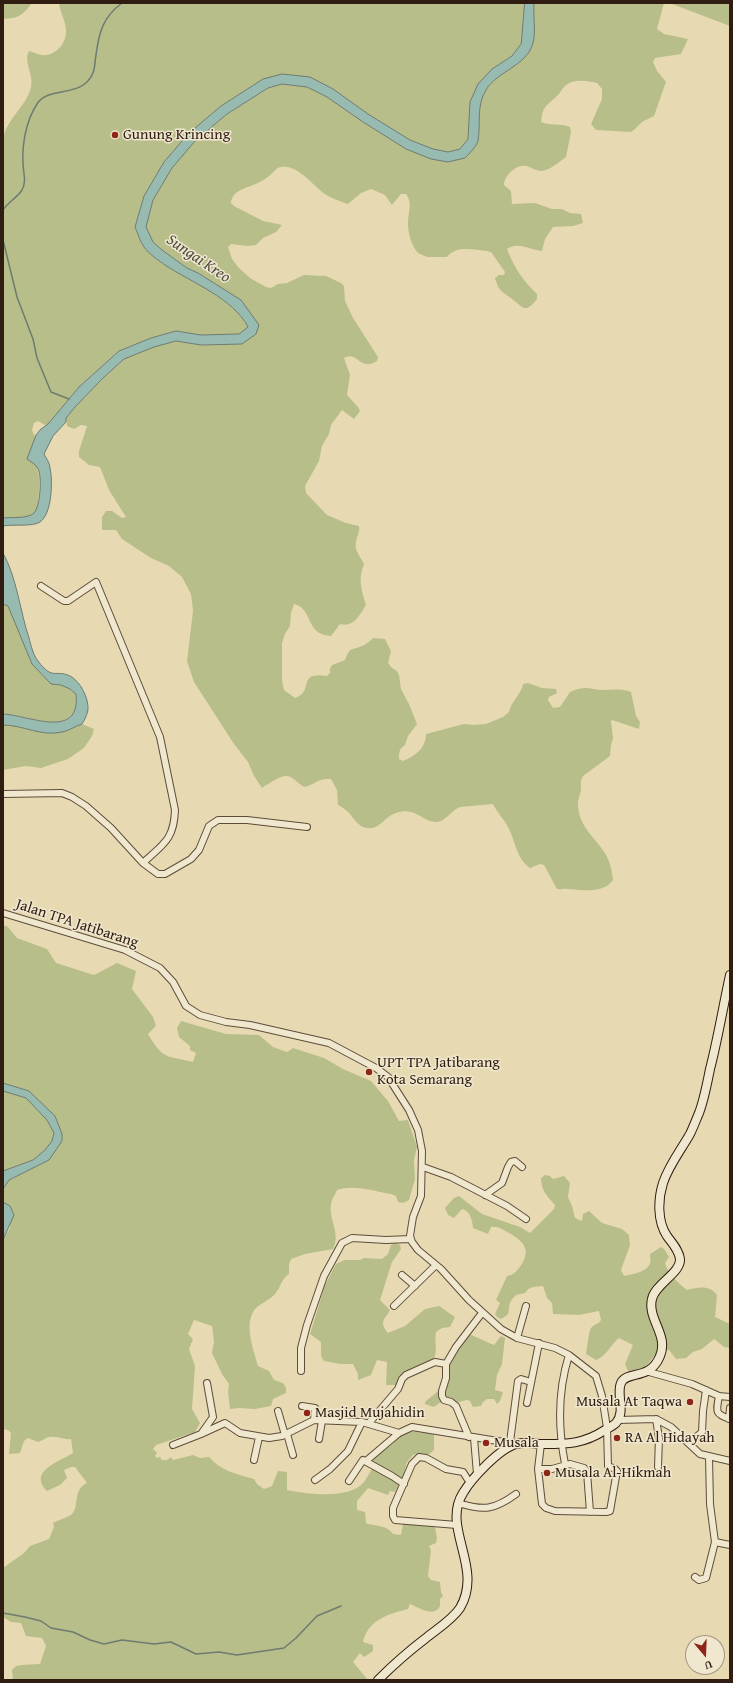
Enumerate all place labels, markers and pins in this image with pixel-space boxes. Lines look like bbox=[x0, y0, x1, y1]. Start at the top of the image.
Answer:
place label: Gunung Krincing bbox=[123, 126, 230, 144]
marker: Gunung Krincing bbox=[110, 130, 120, 140]
place label: UPT TPA Jatibarang Kota Semarang bbox=[377, 1054, 500, 1089]
marker: UPT TPA Jatibarang Kota Semarang bbox=[364, 1067, 374, 1077]
place label: Musala At Taqwa bbox=[576, 1393, 682, 1411]
marker: Musala At Taqwa bbox=[685, 1397, 695, 1407]
place label: Masjid Mujahidin bbox=[315, 1404, 425, 1422]
marker: Masjid Mujahidin bbox=[302, 1408, 312, 1418]
place label: RA Al Hidayah bbox=[625, 1429, 715, 1447]
marker: RA Al Hidayah bbox=[612, 1433, 622, 1443]
place label: Musala bbox=[494, 1434, 539, 1452]
marker: Musala bbox=[481, 1438, 491, 1448]
place label: Musala Al-Hikmah bbox=[555, 1464, 671, 1482]
marker: Musala Al-Hikmah bbox=[542, 1468, 552, 1478]

